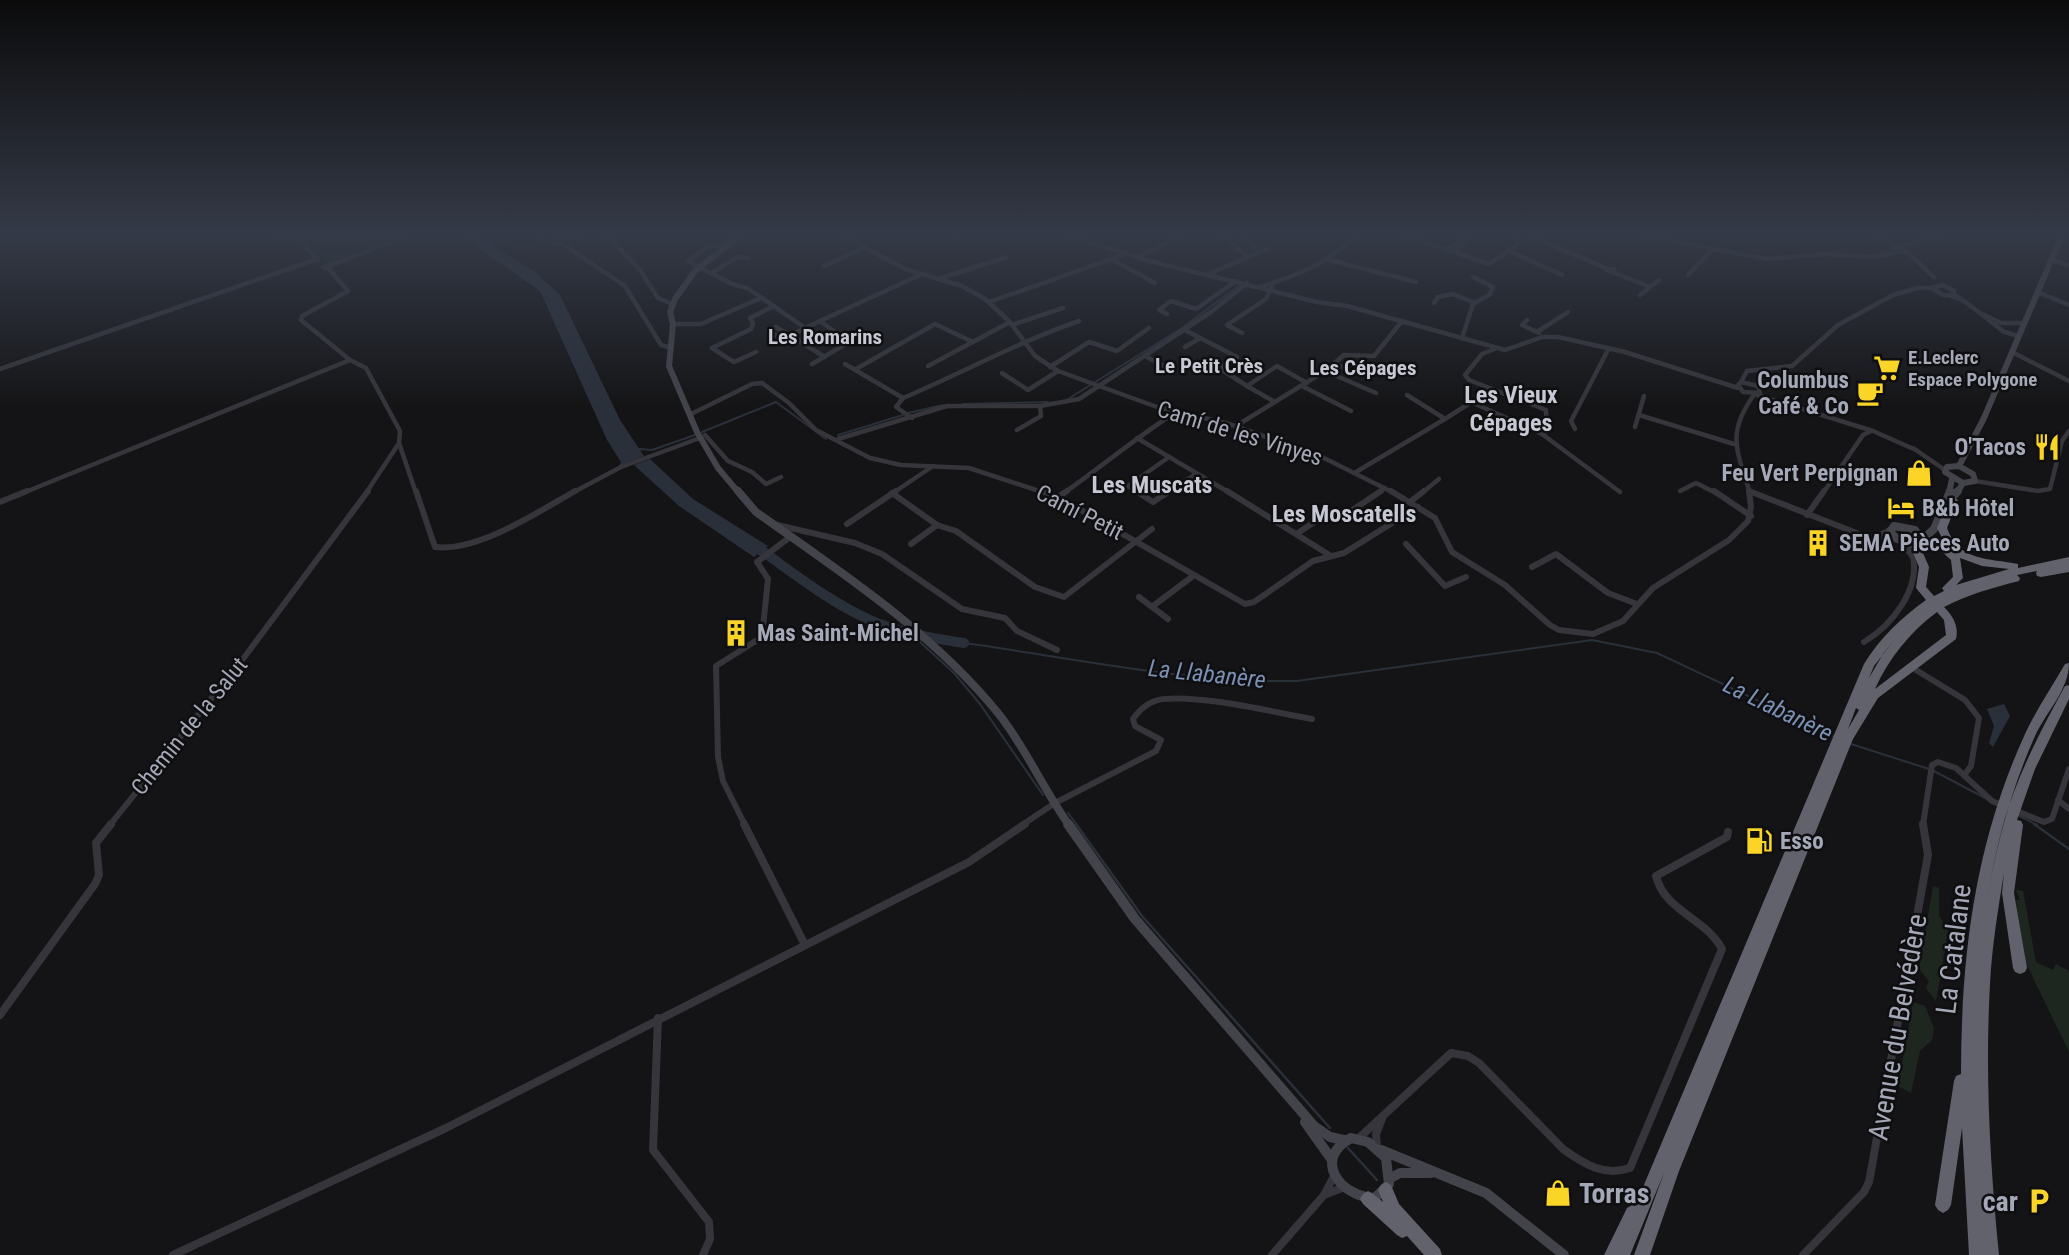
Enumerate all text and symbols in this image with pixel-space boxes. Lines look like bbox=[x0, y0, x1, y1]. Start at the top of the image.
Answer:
district label: Les Romarins bbox=[768, 325, 882, 349]
place label: E.Leclerc Espace Polygone bbox=[1908, 346, 2037, 391]
supermarket icon: E.Leclerc Espace Polygone bbox=[1872, 353, 1902, 383]
district label: Le Petit Crès bbox=[1155, 354, 1263, 378]
district label: Les Cépages bbox=[1310, 356, 1416, 380]
place label: Columbus Café & Co bbox=[1757, 367, 1849, 420]
cafe icon: Columbus Café & Co bbox=[1855, 378, 1885, 408]
district label: Les Vieux Cépages bbox=[1464, 381, 1558, 437]
street label: Camí de les Vinyes bbox=[1154, 396, 1326, 471]
restaurant icon: O'Tacos bbox=[2032, 432, 2062, 462]
place label: O'Tacos bbox=[1954, 434, 2026, 461]
shop icon: Feu Vert Perpignan bbox=[1904, 458, 1934, 488]
place label: Feu Vert Perpignan bbox=[1722, 460, 1898, 487]
district label: Les Muscats bbox=[1092, 471, 1213, 499]
street label: Camí Petit bbox=[1032, 479, 1128, 546]
hotel icon: B&b Hôtel bbox=[1886, 493, 1916, 523]
place label: B&b Hôtel bbox=[1922, 495, 2014, 522]
district label: Les Moscatells bbox=[1272, 500, 1416, 528]
building icon: SEMA Pièces Auto bbox=[1803, 528, 1833, 558]
place label: SEMA Pièces Auto bbox=[1839, 530, 2010, 557]
building icon: Mas Saint-Michel bbox=[721, 618, 751, 648]
place label: Mas Saint-Michel bbox=[757, 620, 919, 647]
street label: Chemin de la Salut bbox=[126, 652, 253, 801]
water label: La Llabanère bbox=[1147, 654, 1267, 694]
water label: La Llabanère bbox=[1719, 671, 1837, 747]
fuel station icon: Esso bbox=[1744, 826, 1774, 856]
place label: Esso bbox=[1780, 828, 1824, 855]
street label: La Catalane bbox=[1929, 882, 1978, 1016]
street label: Avenue du Belvédère bbox=[1861, 911, 1934, 1143]
place label: Torras bbox=[1579, 1177, 1649, 1210]
shop icon: Torras bbox=[1543, 1178, 1573, 1208]
place label: car bbox=[1983, 1185, 2018, 1218]
parking icon: car bbox=[2024, 1186, 2054, 1216]

